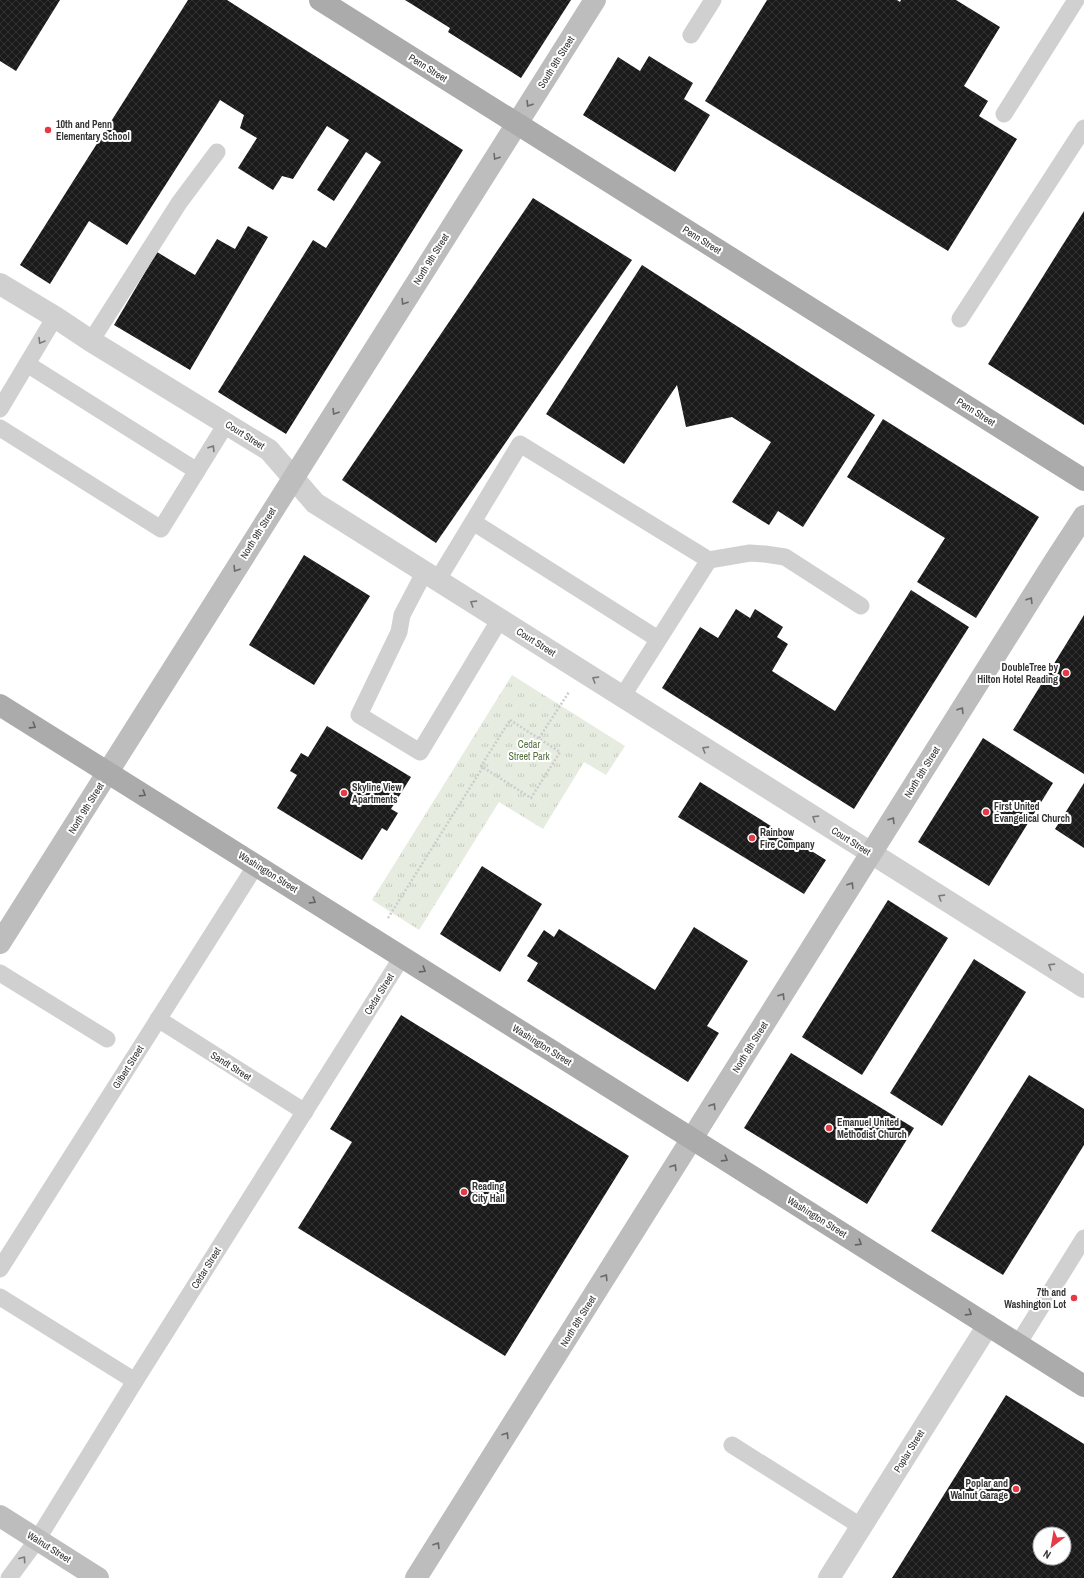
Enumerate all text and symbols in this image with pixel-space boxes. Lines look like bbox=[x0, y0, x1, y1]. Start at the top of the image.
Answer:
street label: South 9th Street bbox=[535, 33, 578, 91]
street label: Penn Street bbox=[406, 51, 450, 85]
one-way arrow bbox=[527, 100, 534, 107]
place label: 10th and Penn Elementary School bbox=[56, 118, 130, 143]
marker: 10th and Penn Elementary School bbox=[43, 125, 53, 135]
one-way arrow bbox=[494, 153, 501, 160]
street label: Penn Street bbox=[680, 223, 724, 257]
street label: North 9th Street bbox=[410, 230, 452, 287]
one-way arrow bbox=[402, 298, 409, 305]
one-way arrow bbox=[38, 337, 46, 344]
street label: Penn Street bbox=[954, 395, 998, 429]
one-way arrow bbox=[332, 408, 340, 415]
street label: Court Street bbox=[223, 418, 268, 453]
one-way arrow bbox=[207, 445, 214, 452]
street label: North 9th Street bbox=[237, 504, 279, 561]
one-way arrow bbox=[233, 565, 240, 572]
one-way arrow bbox=[1025, 597, 1033, 604]
one-way arrow bbox=[470, 600, 477, 607]
street label: Court Street bbox=[514, 625, 559, 660]
place label: DoubleTree by Hilton Hotel Reading bbox=[977, 661, 1058, 686]
marker: DoubleTree by Hilton Hotel Reading bbox=[1061, 668, 1071, 678]
one-way arrow bbox=[592, 677, 599, 684]
one-way arrow bbox=[956, 707, 964, 714]
one-way arrow bbox=[29, 721, 36, 728]
park label: Cedar Street Park bbox=[508, 738, 550, 763]
street label: North 8th Street bbox=[901, 743, 943, 800]
one-way arrow bbox=[702, 746, 709, 753]
street label: North 9th Street bbox=[65, 779, 107, 836]
place label: Skyline View Apartments bbox=[352, 781, 402, 806]
marker: Skyline View Apartments bbox=[339, 788, 349, 798]
one-way arrow bbox=[139, 790, 146, 797]
place label: First United Evangelical Church bbox=[994, 800, 1070, 825]
marker: First United Evangelical Church bbox=[981, 807, 991, 817]
one-way arrow bbox=[812, 815, 819, 823]
one-way arrow bbox=[887, 818, 894, 825]
street label: Court Street bbox=[829, 824, 874, 859]
place label: Rainbow Fire Company bbox=[760, 826, 815, 851]
marker: Rainbow Fire Company bbox=[747, 833, 757, 843]
street label: Washington Street bbox=[236, 849, 301, 896]
one-way arrow bbox=[846, 883, 853, 890]
one-way arrow bbox=[938, 894, 945, 902]
one-way arrow bbox=[309, 896, 316, 903]
one-way arrow bbox=[1048, 964, 1055, 971]
one-way arrow bbox=[419, 965, 426, 973]
street label: Cedar Street bbox=[361, 970, 397, 1017]
one-way arrow bbox=[777, 993, 785, 1000]
street label: North 8th Street bbox=[729, 1018, 771, 1075]
street label: Washington Street bbox=[510, 1022, 575, 1069]
street label: Gilbert Street bbox=[110, 1042, 147, 1091]
street label: Sandt Street bbox=[208, 1048, 254, 1084]
one-way arrow bbox=[708, 1103, 716, 1110]
place label: Emanuel United Methodist Church bbox=[837, 1116, 907, 1141]
marker: Emanuel United Methodist Church bbox=[824, 1123, 834, 1133]
one-way arrow bbox=[721, 1155, 728, 1162]
one-way arrow bbox=[669, 1164, 677, 1171]
place label: Reading City Hall bbox=[472, 1180, 505, 1205]
marker: Reading City Hall bbox=[459, 1187, 469, 1197]
street label: Washington Street bbox=[785, 1194, 850, 1241]
one-way arrow bbox=[855, 1239, 862, 1246]
street label: Cedar Street bbox=[188, 1244, 224, 1291]
one-way arrow bbox=[600, 1274, 608, 1281]
place label: 7th and Washington Lot bbox=[1004, 1286, 1066, 1311]
street label: North 8th Street bbox=[557, 1292, 599, 1349]
marker: 7th and Washington Lot bbox=[1069, 1293, 1079, 1303]
one-way arrow bbox=[965, 1308, 972, 1315]
street label: Poplar Street bbox=[891, 1427, 928, 1475]
one-way arrow bbox=[501, 1432, 509, 1439]
place label: Poplar and Walnut Garage bbox=[950, 1477, 1008, 1502]
marker: Poplar and Walnut Garage bbox=[1011, 1484, 1021, 1494]
north arrow bbox=[1032, 1526, 1072, 1566]
street label: Walnut Street bbox=[25, 1528, 74, 1566]
one-way arrow bbox=[432, 1542, 440, 1549]
text: N bbox=[1040, 1547, 1053, 1562]
one-way arrow bbox=[19, 1556, 26, 1563]

